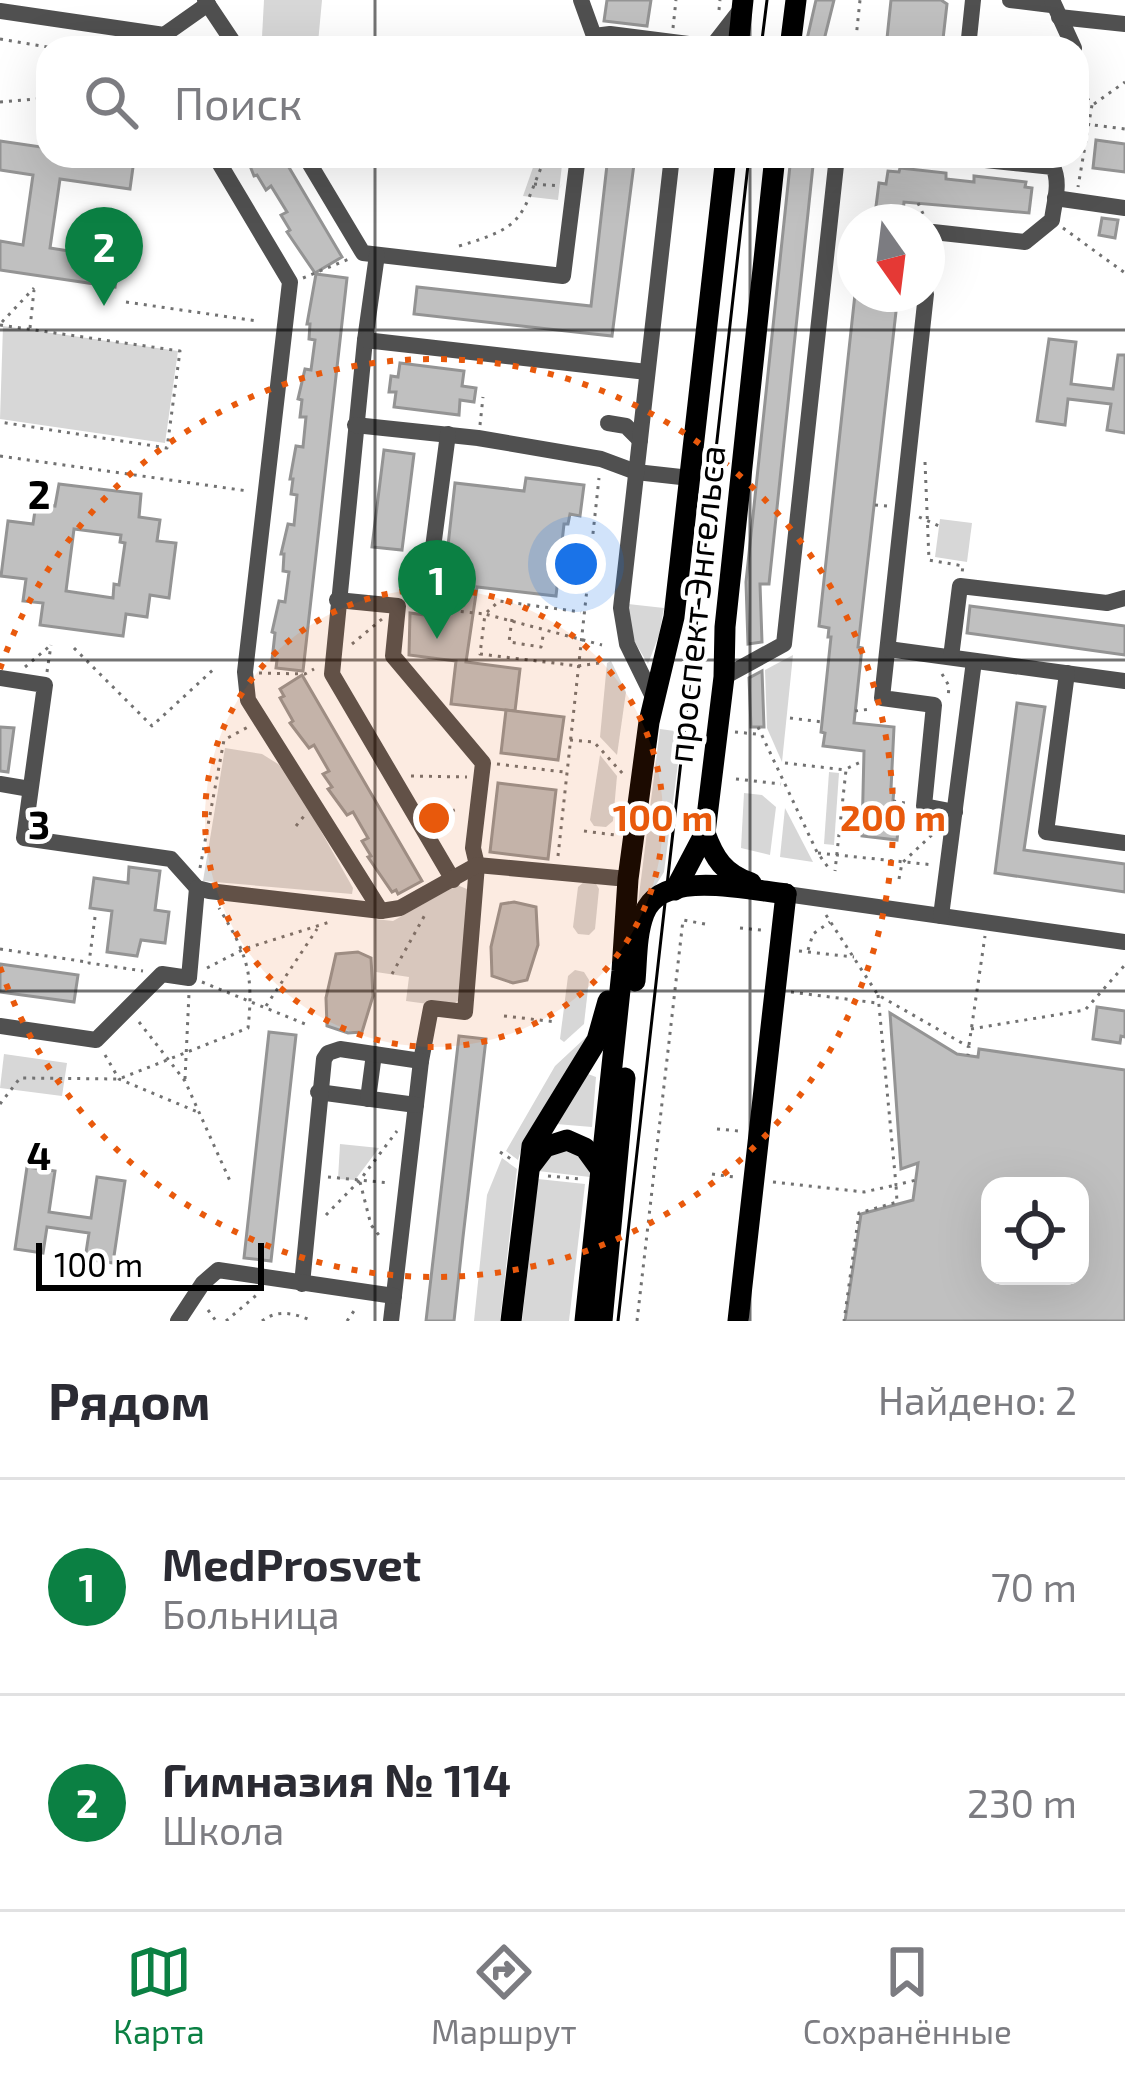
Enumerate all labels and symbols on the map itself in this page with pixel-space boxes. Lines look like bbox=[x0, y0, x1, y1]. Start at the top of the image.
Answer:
north arrow bbox=[837, 204, 945, 312]
pin: 2 bbox=[65, 207, 143, 306]
street label: проспект Энгельса bbox=[656, 443, 733, 765]
text: 2 bbox=[28, 470, 50, 517]
your location bbox=[546, 534, 606, 594]
pin: 1 bbox=[398, 540, 476, 639]
text: 100 m bbox=[613, 795, 713, 838]
text: 200 m bbox=[840, 795, 946, 838]
centre of rings bbox=[413, 797, 455, 839]
text: 3 bbox=[28, 800, 50, 847]
text: 4 bbox=[27, 1131, 51, 1178]
scale bar bbox=[36, 1237, 264, 1290]

